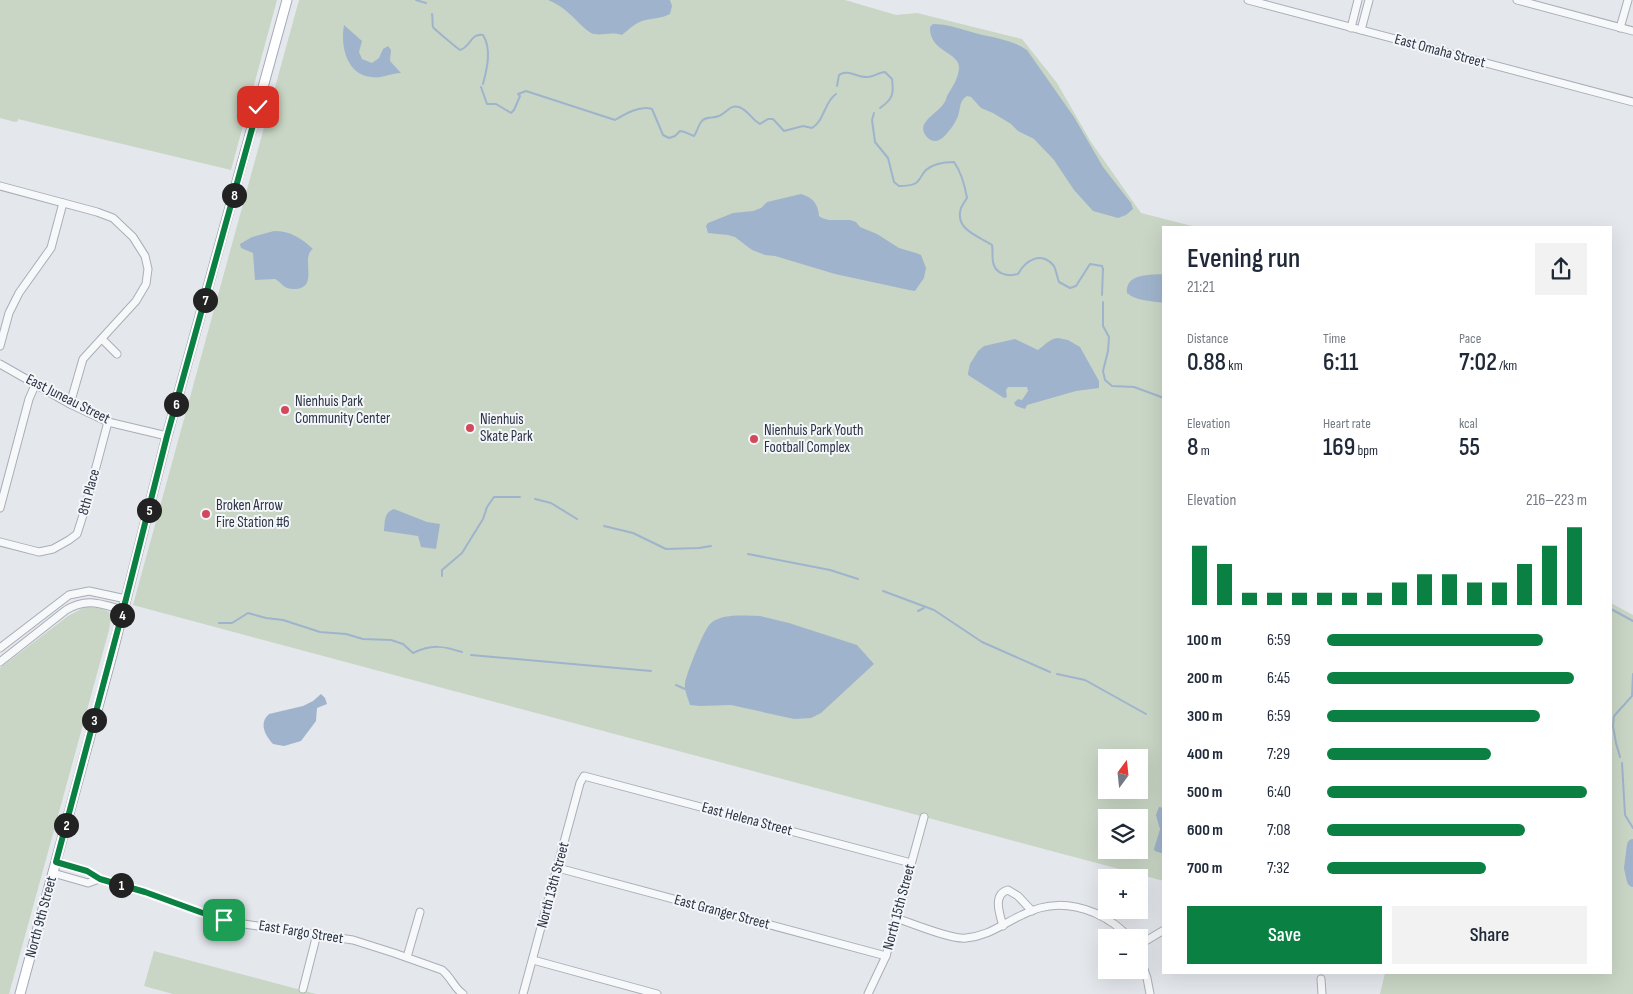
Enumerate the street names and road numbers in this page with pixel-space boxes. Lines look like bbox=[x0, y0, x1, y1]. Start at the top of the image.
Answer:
street label: East Omaha Street bbox=[1393, 30, 1488, 72]
street label: East Juneau Street bbox=[23, 370, 114, 429]
street label: 8th Place bbox=[74, 467, 104, 517]
street label: East Helena Street bbox=[700, 798, 795, 840]
street label: North 13th Street bbox=[532, 839, 574, 930]
street label: North 15th Street bbox=[878, 862, 920, 952]
street label: North 9th Street bbox=[21, 874, 61, 960]
street label: East Granger Street bbox=[672, 890, 772, 934]
street label: East Fargo Street bbox=[257, 916, 345, 948]

